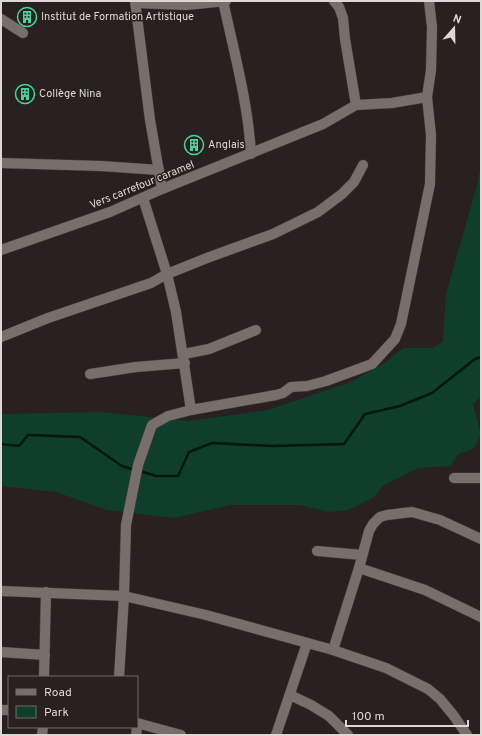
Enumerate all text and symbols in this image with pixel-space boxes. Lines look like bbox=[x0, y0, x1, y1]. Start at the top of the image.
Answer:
building icon: Institut de Formation Artistique bbox=[16, 6, 38, 28]
north arrow bbox=[434, 8, 474, 48]
place label: Institut de Formation Artistique bbox=[41, 10, 194, 24]
text: N bbox=[451, 12, 463, 27]
building icon: Collège Nina bbox=[14, 83, 36, 105]
place label: Collège Nina bbox=[39, 87, 101, 101]
building icon: Anglais bbox=[183, 134, 205, 156]
place label: Anglais bbox=[208, 138, 245, 152]
street label: Vers carrefour caramel bbox=[88, 158, 196, 212]
legend bbox=[8, 676, 138, 728]
text: Road bbox=[44, 685, 72, 701]
scale bar bbox=[346, 702, 468, 728]
text: Park bbox=[44, 705, 69, 721]
text: 100 m bbox=[352, 709, 385, 725]

